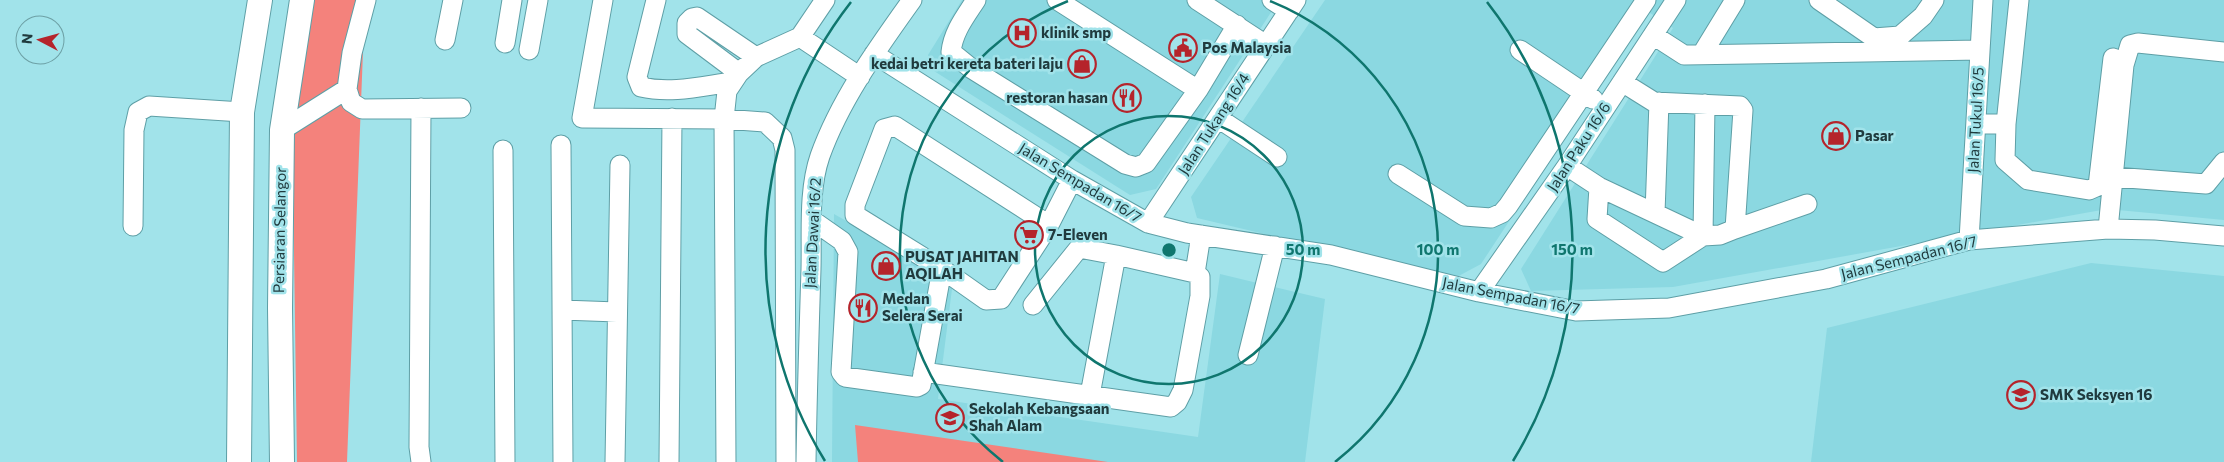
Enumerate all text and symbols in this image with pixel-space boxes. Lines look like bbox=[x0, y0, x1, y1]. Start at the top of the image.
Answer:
north arrow bbox=[15, 15, 65, 65]
hospital icon: klinik smp bbox=[1007, 18, 1037, 48]
place label: klinik smp bbox=[1041, 23, 1111, 41]
text: N bbox=[18, 32, 36, 45]
public building icon: Pos Malaysia bbox=[1168, 33, 1198, 63]
place label: Pos Malaysia bbox=[1202, 38, 1291, 56]
shop icon: kedai betri kereta bateri laju bbox=[1067, 49, 1097, 79]
place label: kedai betri kereta bateri laju bbox=[871, 54, 1063, 72]
street label: Jalan Tukul 16/5 bbox=[1963, 67, 1987, 173]
street label: Jalan Tukang 16/4 bbox=[1174, 69, 1253, 178]
restaurant icon: restoran hasan bbox=[1112, 83, 1142, 113]
place label: restoran hasan bbox=[1006, 88, 1108, 106]
street label: Jalan Paku 16/6 bbox=[1543, 99, 1614, 194]
shop icon: Pasar bbox=[1821, 121, 1851, 151]
place label: Pasar bbox=[1855, 126, 1894, 144]
street label: Jalan Sempadan 16/7 bbox=[1016, 138, 1145, 226]
street label: Persiaran Selangor bbox=[269, 167, 289, 293]
street label: Jalan Dawai 16/2 bbox=[800, 177, 824, 289]
supermarket icon: 7-Eleven bbox=[1014, 220, 1044, 250]
place label: 7-Eleven bbox=[1048, 225, 1108, 243]
street label: Jalan Sempadan 16/7 bbox=[1839, 231, 1979, 283]
text: 50 m bbox=[1286, 240, 1320, 258]
text: 100 m bbox=[1417, 240, 1459, 258]
text: 150 m bbox=[1551, 240, 1593, 258]
centre of rings bbox=[1160, 241, 1178, 259]
place label: PUSAT JAHITAN AQILAH bbox=[905, 247, 1019, 282]
shop icon: PUSAT JAHITAN AQILAH bbox=[871, 251, 901, 281]
street label: Jalan Sempadan 16/7 bbox=[1441, 273, 1582, 317]
place label: Medan Selera Serai bbox=[882, 289, 963, 324]
restaurant icon: Medan Selera Serai bbox=[848, 293, 878, 323]
school or university icon: SMK Seksyen 16 bbox=[2006, 380, 2036, 410]
place label: SMK Seksyen 16 bbox=[2040, 385, 2153, 403]
place label: Sekolah Kebangsaan Shah Alam bbox=[969, 399, 1110, 434]
school or university icon: Sekolah Kebangsaan Shah Alam bbox=[935, 403, 965, 433]

